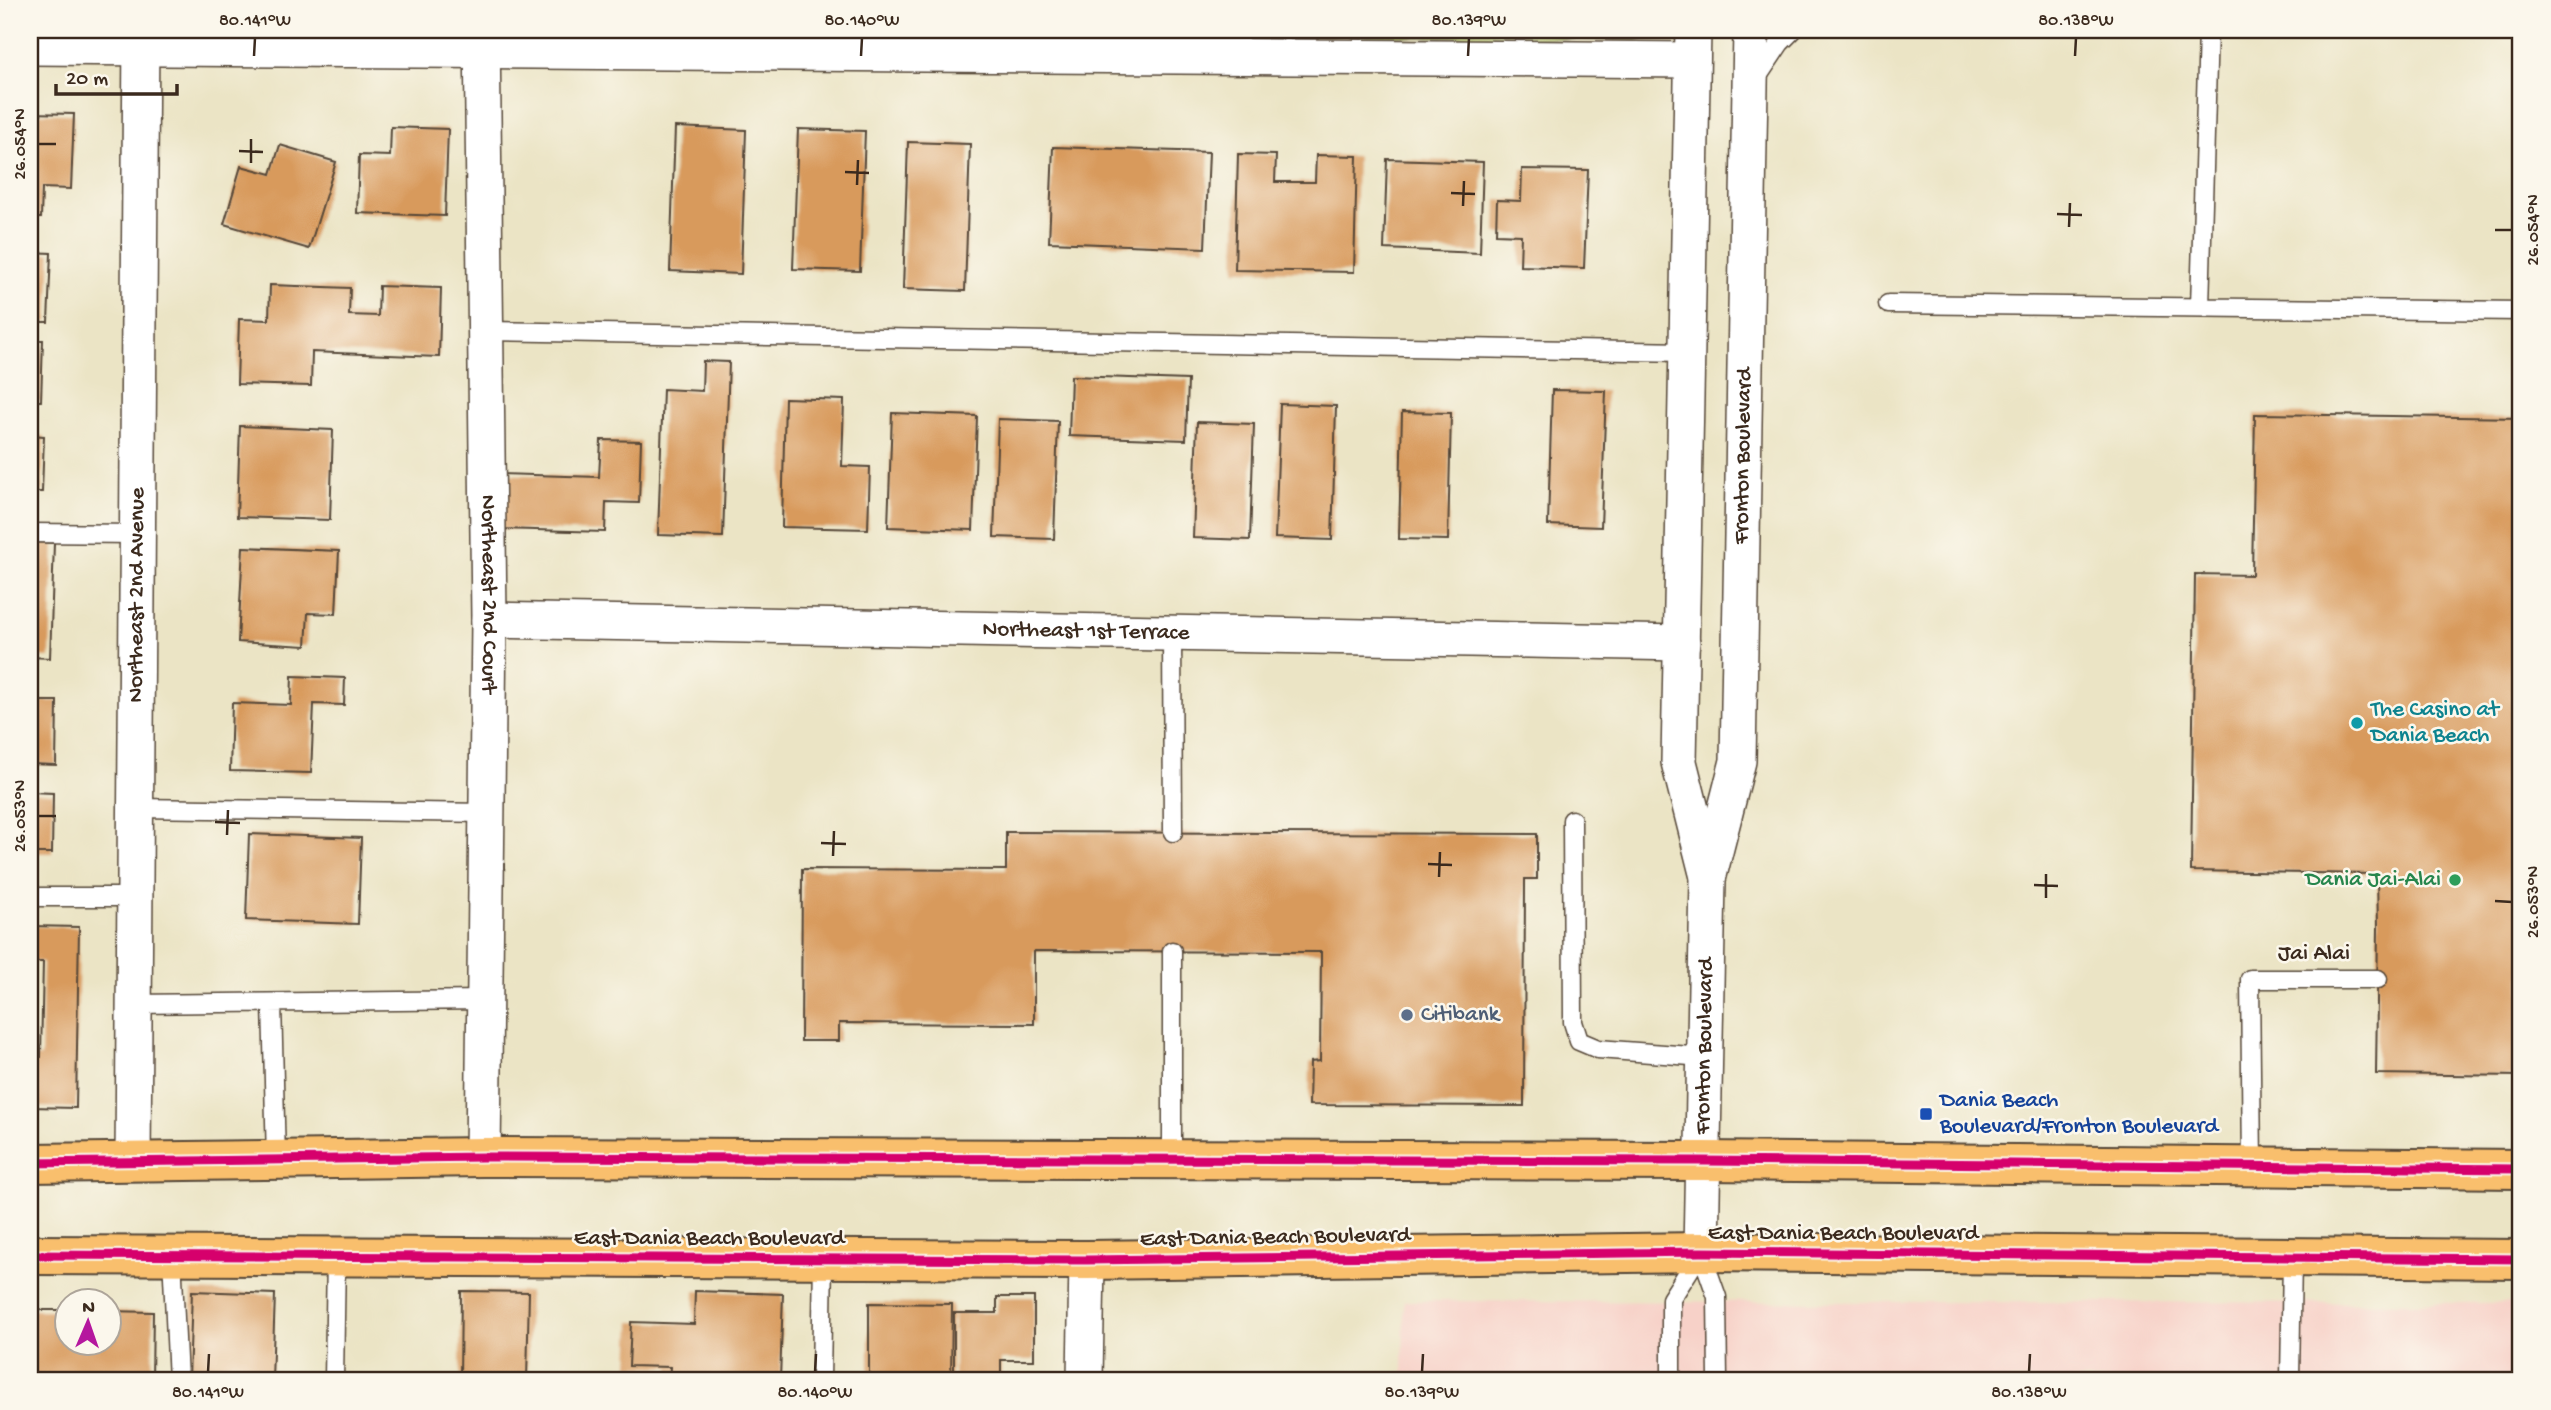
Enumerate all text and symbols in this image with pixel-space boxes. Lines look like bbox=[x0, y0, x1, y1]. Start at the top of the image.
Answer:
text: 80.141°W bbox=[219, 11, 291, 32]
text: 80.140°W bbox=[824, 11, 900, 32]
text: 80.139°W bbox=[1432, 11, 1506, 32]
text: 80.138°W bbox=[2038, 11, 2114, 32]
scale bar bbox=[56, 52, 177, 96]
text: 20 m bbox=[66, 68, 108, 93]
text: 26.054°N bbox=[11, 108, 32, 180]
text: 26.054°N bbox=[2524, 194, 2545, 266]
street label: Fronton Boulevard bbox=[1728, 366, 1759, 545]
street label: Northeast 2nd Avenue bbox=[123, 486, 151, 703]
street label: Northeast 2nd Court bbox=[474, 494, 503, 695]
street label: Northeast 1st Terrace bbox=[982, 616, 1191, 647]
place label: The Casino at Dania Beach bbox=[2369, 697, 2500, 750]
marker: The Casino at Dania Beach bbox=[2349, 715, 2365, 731]
text: 26.053°N bbox=[11, 780, 32, 852]
text: 26.053°N bbox=[2524, 866, 2545, 938]
place label: Dania Jai-Alai bbox=[2304, 867, 2441, 894]
marker: Dania Jai-Alai bbox=[2447, 872, 2463, 888]
street label: Jai Alai bbox=[2278, 941, 2350, 968]
street label: Fronton Boulevard bbox=[1690, 956, 1720, 1136]
place label: Citibank bbox=[1421, 1002, 1502, 1029]
marker: Citibank bbox=[1399, 1007, 1415, 1023]
place label: Dania Beach Boulevard/Fronton Boulevard bbox=[1938, 1088, 2219, 1141]
marker: Dania Beach Boulevard/Fronton Boulevard bbox=[1918, 1106, 1934, 1122]
street label: East Dania Beach Boulevard bbox=[1708, 1221, 1980, 1248]
street label: East Dania Beach Boulevard bbox=[1140, 1222, 1412, 1254]
street label: East Dania Beach Boulevard bbox=[574, 1226, 846, 1253]
north arrow bbox=[52, 1288, 122, 1358]
text: N bbox=[82, 1297, 95, 1320]
text: 80.141°W bbox=[172, 1383, 244, 1404]
text: 80.140°W bbox=[777, 1383, 853, 1404]
text: 80.139°W bbox=[1385, 1383, 1459, 1404]
text: 80.138°W bbox=[1991, 1383, 2067, 1404]

